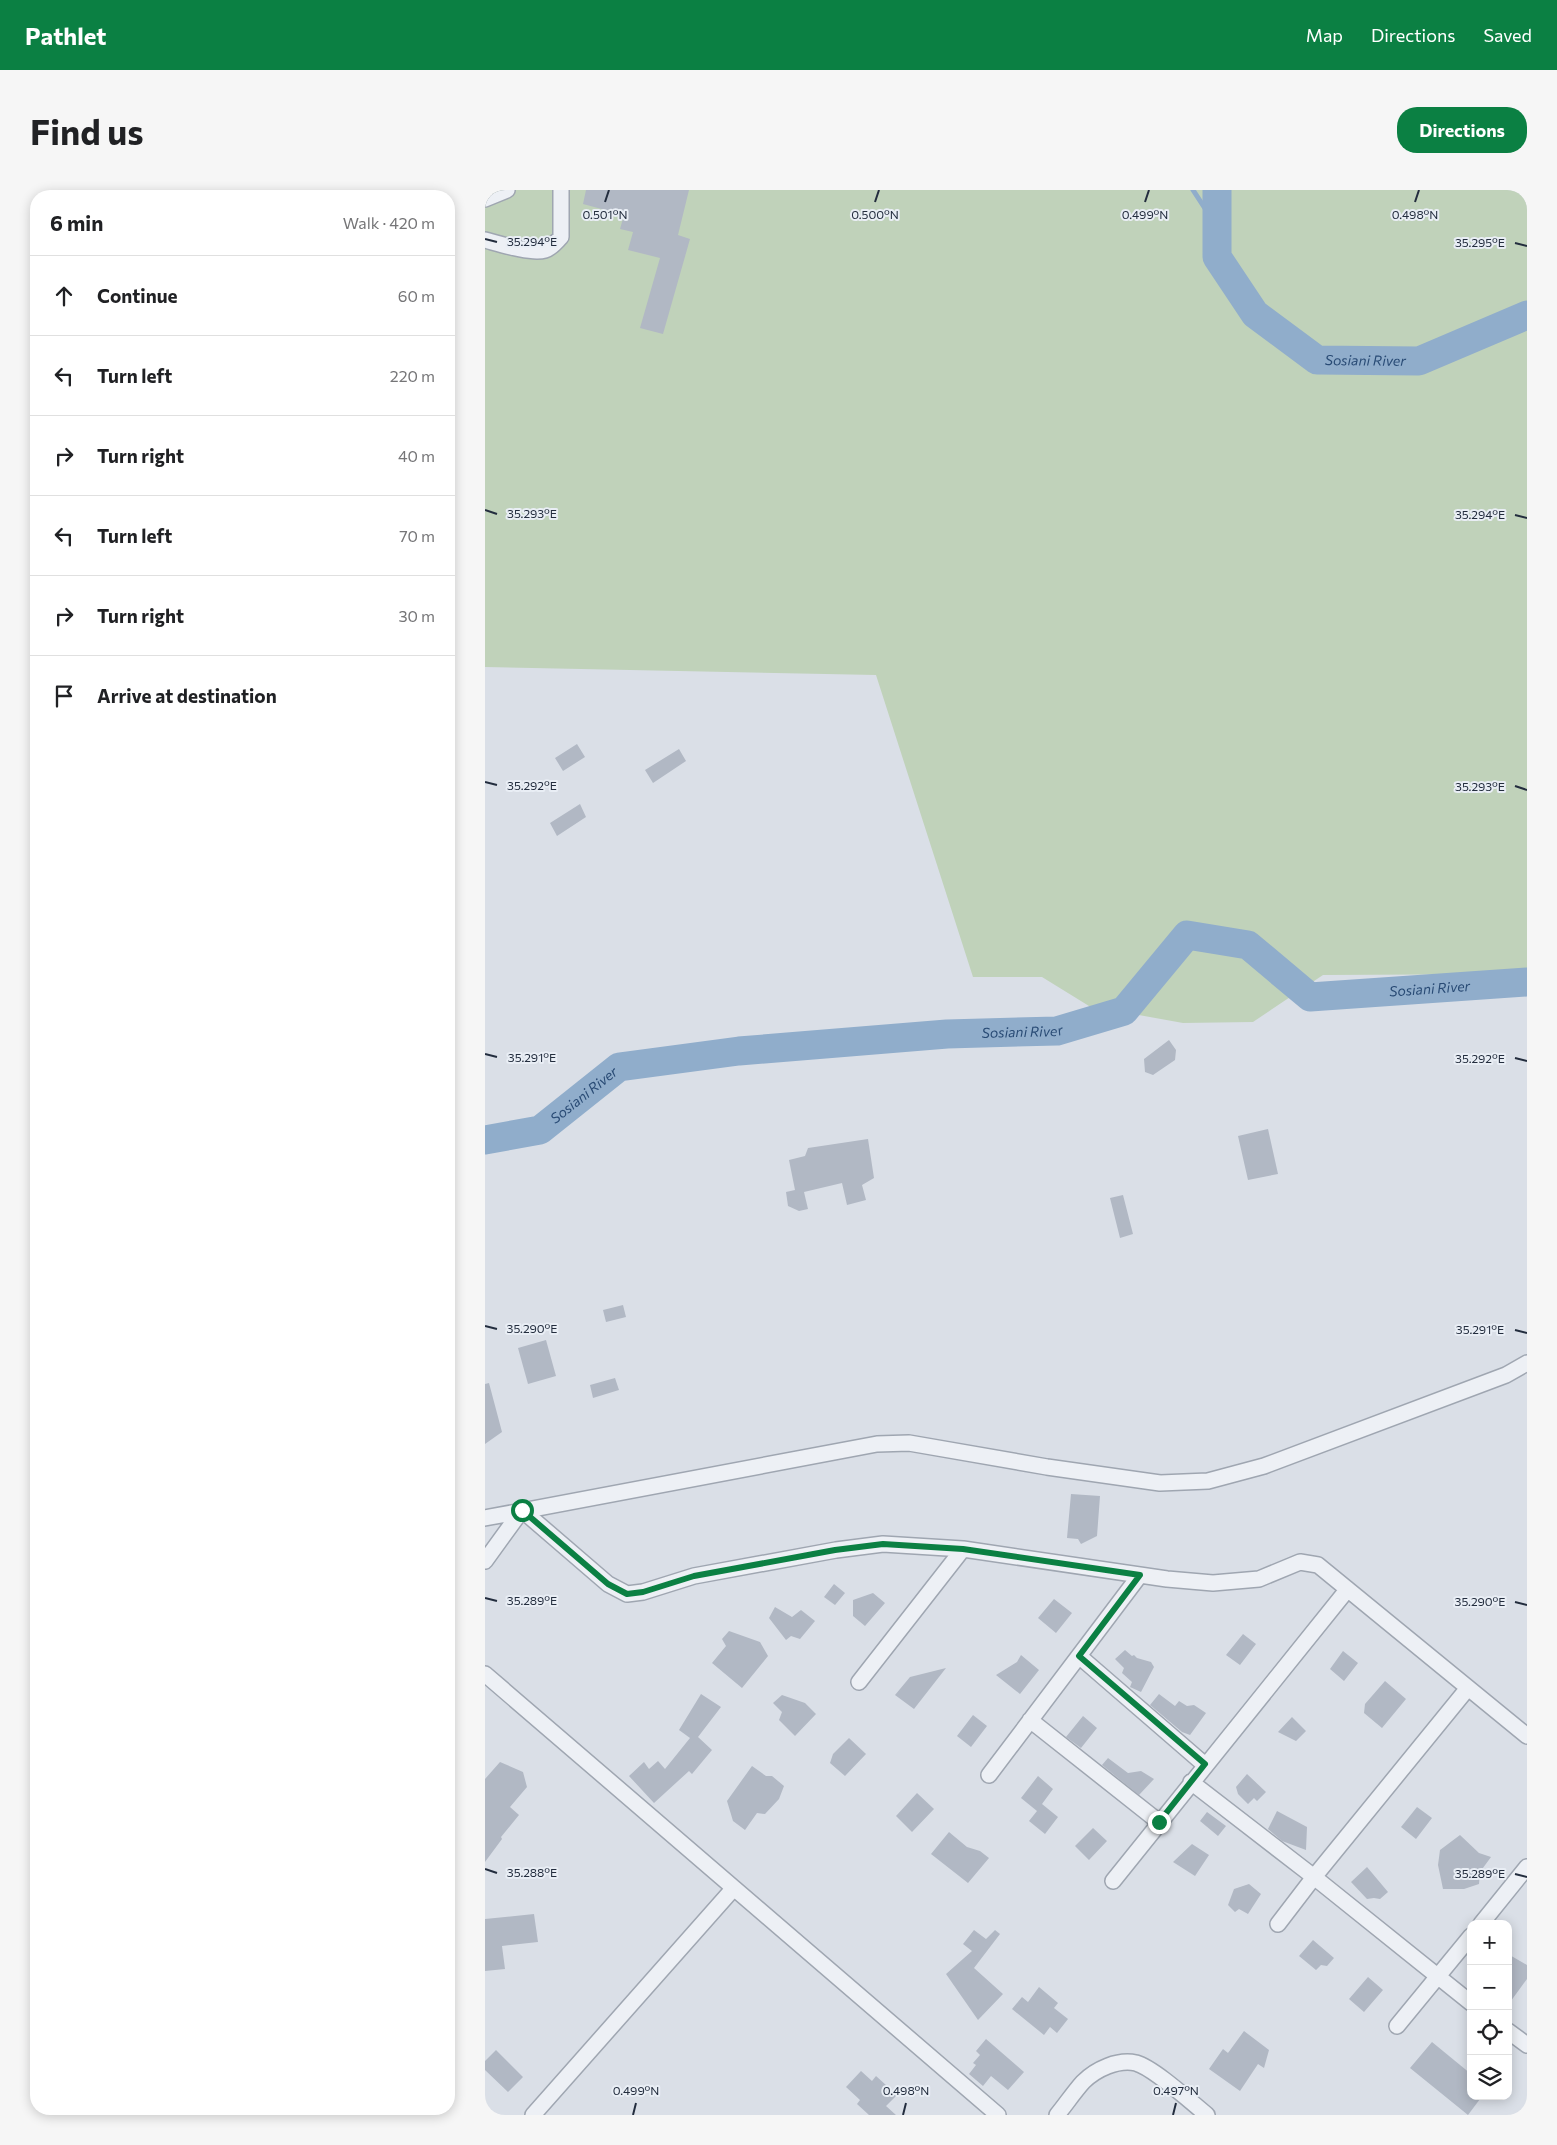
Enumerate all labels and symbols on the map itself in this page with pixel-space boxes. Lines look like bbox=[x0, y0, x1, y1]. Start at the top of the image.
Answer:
text: 0.501°N bbox=[582, 207, 628, 221]
text: 0.500°N bbox=[851, 207, 899, 221]
text: 0.499°N bbox=[1122, 207, 1168, 221]
text: 0.498°N bbox=[1392, 207, 1438, 221]
text: 35.294°E bbox=[507, 234, 557, 248]
text: 35.295°E bbox=[1455, 235, 1505, 249]
water label: Sosiani River bbox=[1325, 351, 1406, 369]
text: 35.293°E bbox=[507, 506, 557, 520]
text: 35.294°E bbox=[1455, 507, 1505, 521]
text: 35.292°E bbox=[507, 778, 557, 792]
text: 35.293°E bbox=[1455, 779, 1505, 793]
water label: Sosiani River bbox=[1389, 977, 1471, 1000]
water label: Sosiani River bbox=[981, 1021, 1065, 1041]
text: 35.291°E bbox=[508, 1050, 556, 1064]
text: 35.292°E bbox=[1455, 1051, 1505, 1065]
water label: Sosiani River bbox=[547, 1062, 621, 1127]
text: 35.290°E bbox=[507, 1321, 557, 1335]
text: 35.291°E bbox=[1456, 1322, 1504, 1336]
route start bbox=[511, 1499, 534, 1522]
text: 35.289°E bbox=[507, 1593, 557, 1607]
text: 35.290°E bbox=[1455, 1594, 1505, 1608]
route end bbox=[1148, 1811, 1171, 1834]
text: 35.288°E bbox=[507, 1865, 557, 1879]
text: 35.289°E bbox=[1455, 1866, 1505, 1880]
text: 0.499°N bbox=[613, 2083, 659, 2097]
text: 0.498°N bbox=[883, 2083, 929, 2097]
text: 0.497°N bbox=[1153, 2083, 1199, 2097]

